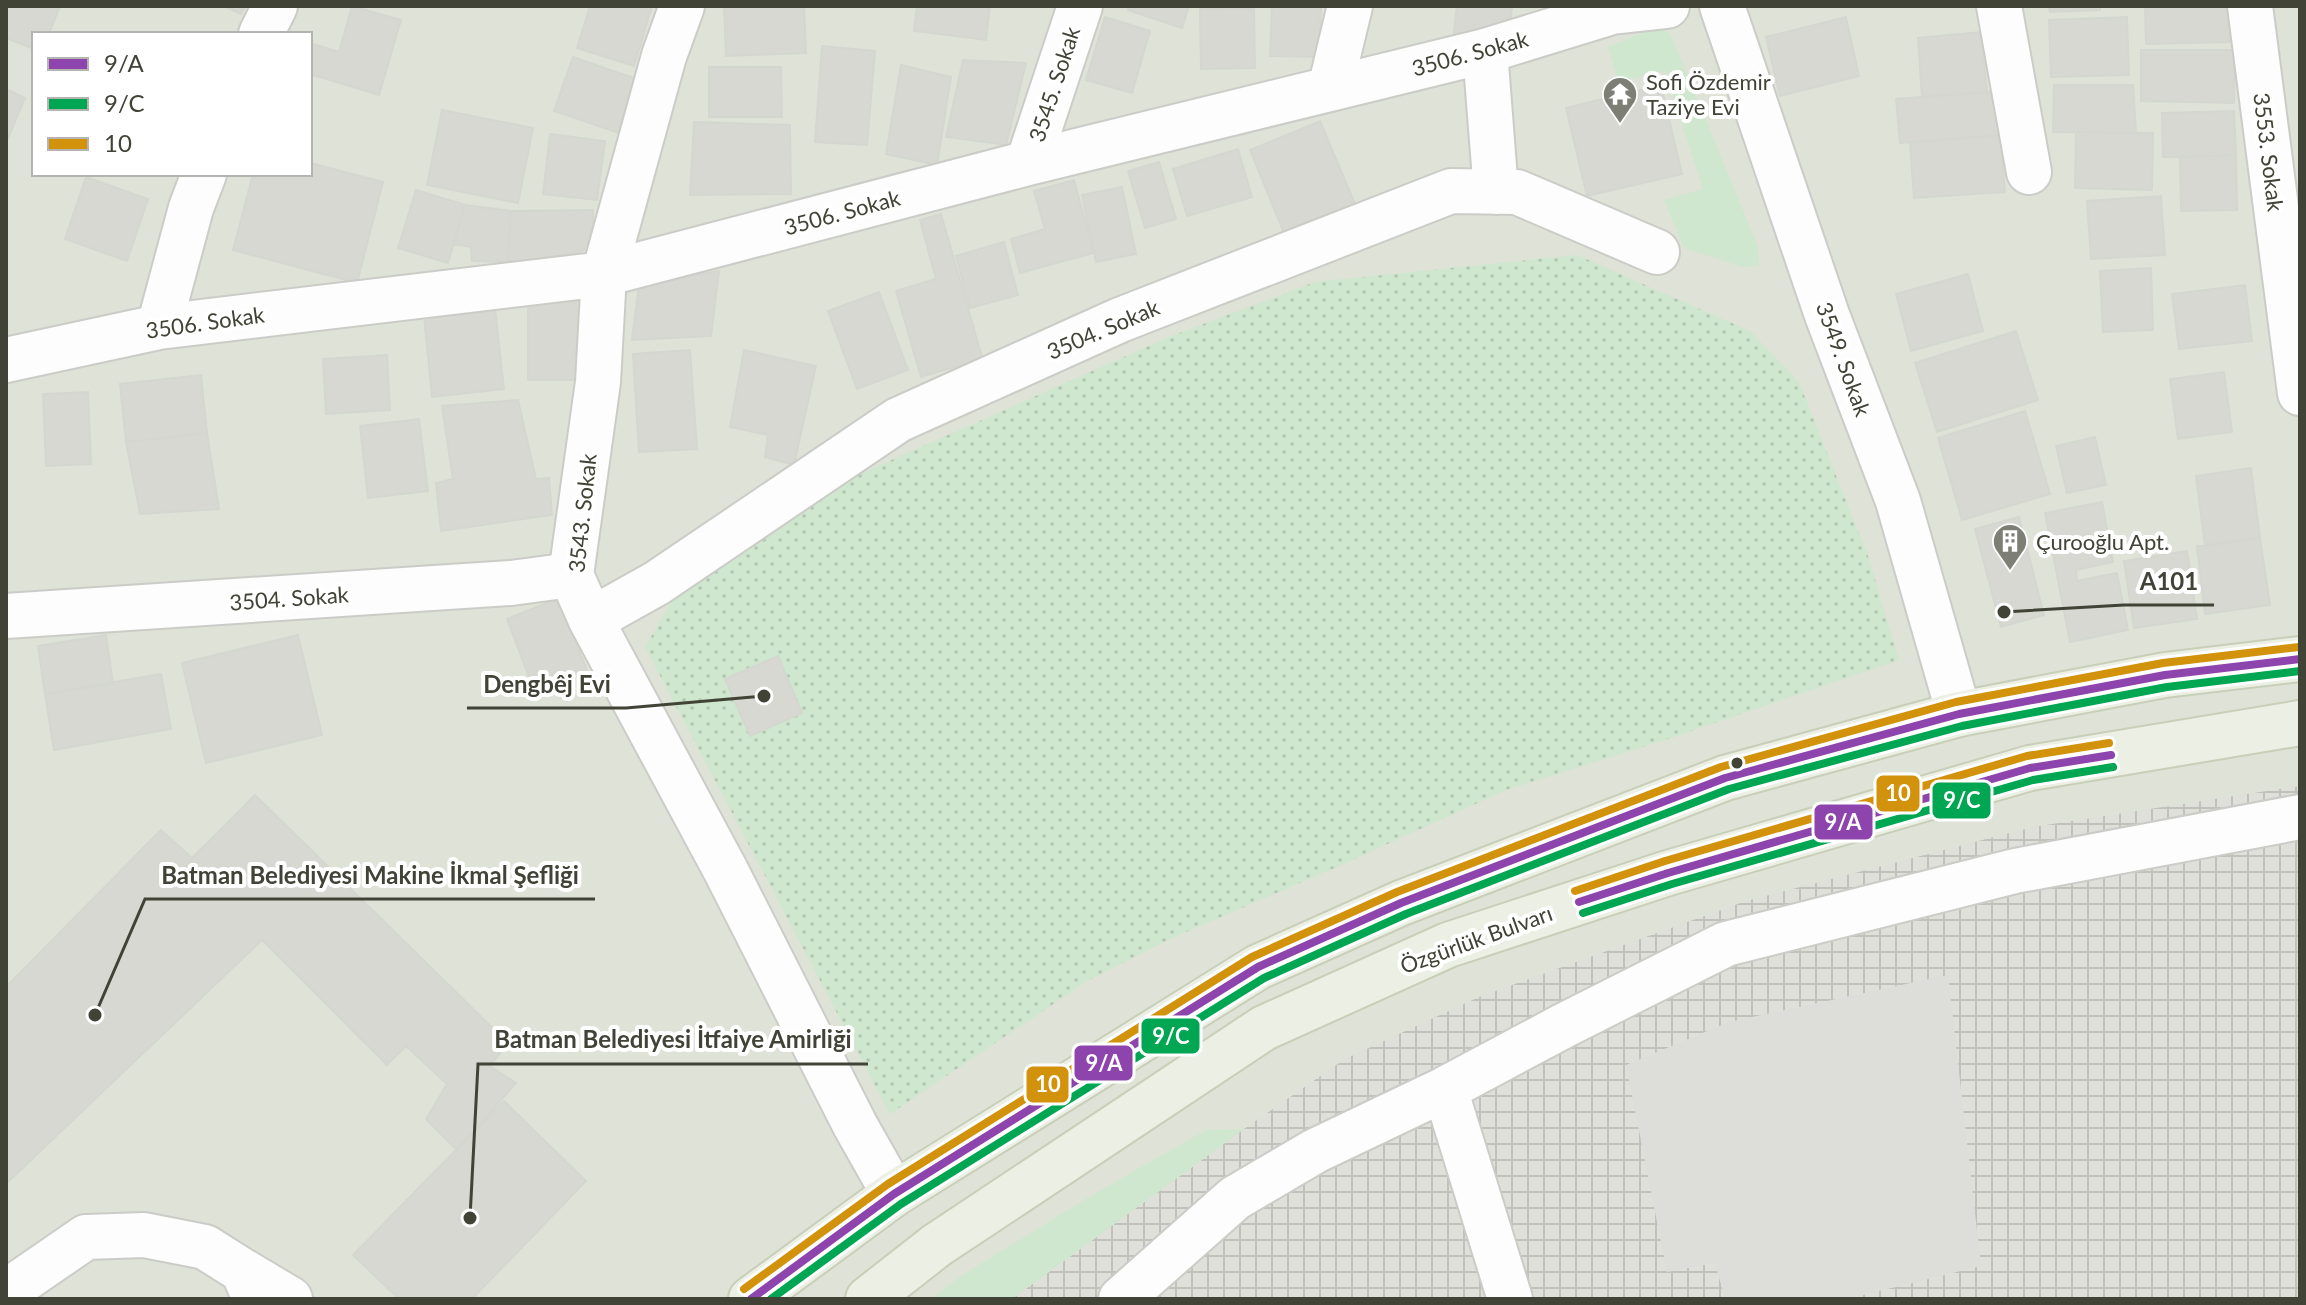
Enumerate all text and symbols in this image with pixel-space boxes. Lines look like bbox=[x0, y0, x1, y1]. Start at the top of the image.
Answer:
street label: 3545. Sokak bbox=[1023, 22, 1086, 145]
street label: 3506. Sokak bbox=[1409, 24, 1532, 82]
legend bbox=[32, 32, 312, 176]
text: 9/A bbox=[104, 48, 144, 77]
place label: Sofi Özdemir Taziye Evi bbox=[1646, 68, 1771, 120]
temple icon: Sofi Özdemir Taziye Evi bbox=[1601, 75, 1639, 125]
text: 9/C bbox=[104, 88, 145, 117]
street label: 3553. Sokak bbox=[2248, 91, 2290, 214]
text: 10 bbox=[104, 128, 132, 157]
street label: 3506. Sokak bbox=[781, 183, 904, 241]
street label: 3504. Sokak bbox=[1043, 293, 1164, 365]
street label: 3549. Sokak bbox=[1811, 298, 1877, 421]
street label: 3506. Sokak bbox=[144, 300, 267, 344]
street label: 3543. Sokak bbox=[562, 451, 602, 574]
building icon: Çurooğlu Apt. bbox=[1991, 522, 2029, 572]
place label: Çurooğlu Apt. bbox=[2036, 528, 2169, 555]
callout: A101 bbox=[2124, 557, 2214, 605]
text: A101 bbox=[2139, 566, 2198, 595]
street label: 3504. Sokak bbox=[228, 580, 350, 616]
callout: Dengbêj Evi bbox=[467, 660, 626, 708]
text: Dengbêj Evi bbox=[483, 669, 611, 698]
unlabelled marker bbox=[1729, 755, 1745, 771]
line badge: 10 bbox=[1875, 774, 1921, 813]
text: 10 bbox=[1885, 779, 1911, 806]
line badge: 9/C bbox=[1931, 781, 1992, 820]
text: 9/C bbox=[1943, 786, 1981, 813]
line badge: 9/A bbox=[1813, 803, 1874, 841]
text: 9/A bbox=[1825, 808, 1862, 835]
callout: Batman Belediyesi Makine İkmal Şefliği bbox=[145, 851, 595, 899]
text: Batman Belediyesi Makine İkmal Şefliği bbox=[161, 860, 579, 889]
street label: Özgürlük Bulvarı bbox=[1396, 899, 1556, 979]
callout: Batman Belediyesi İtfaiye Amirliği bbox=[478, 1016, 868, 1064]
line badge: 9/C bbox=[1140, 1017, 1201, 1055]
text: 9/C bbox=[1152, 1022, 1190, 1049]
text: Batman Belediyesi İtfaiye Amirliği bbox=[494, 1024, 852, 1053]
line badge: 9/A bbox=[1073, 1044, 1134, 1082]
text: 9/A bbox=[1086, 1049, 1123, 1076]
line badge: 10 bbox=[1025, 1065, 1070, 1104]
text: 10 bbox=[1035, 1070, 1061, 1097]

